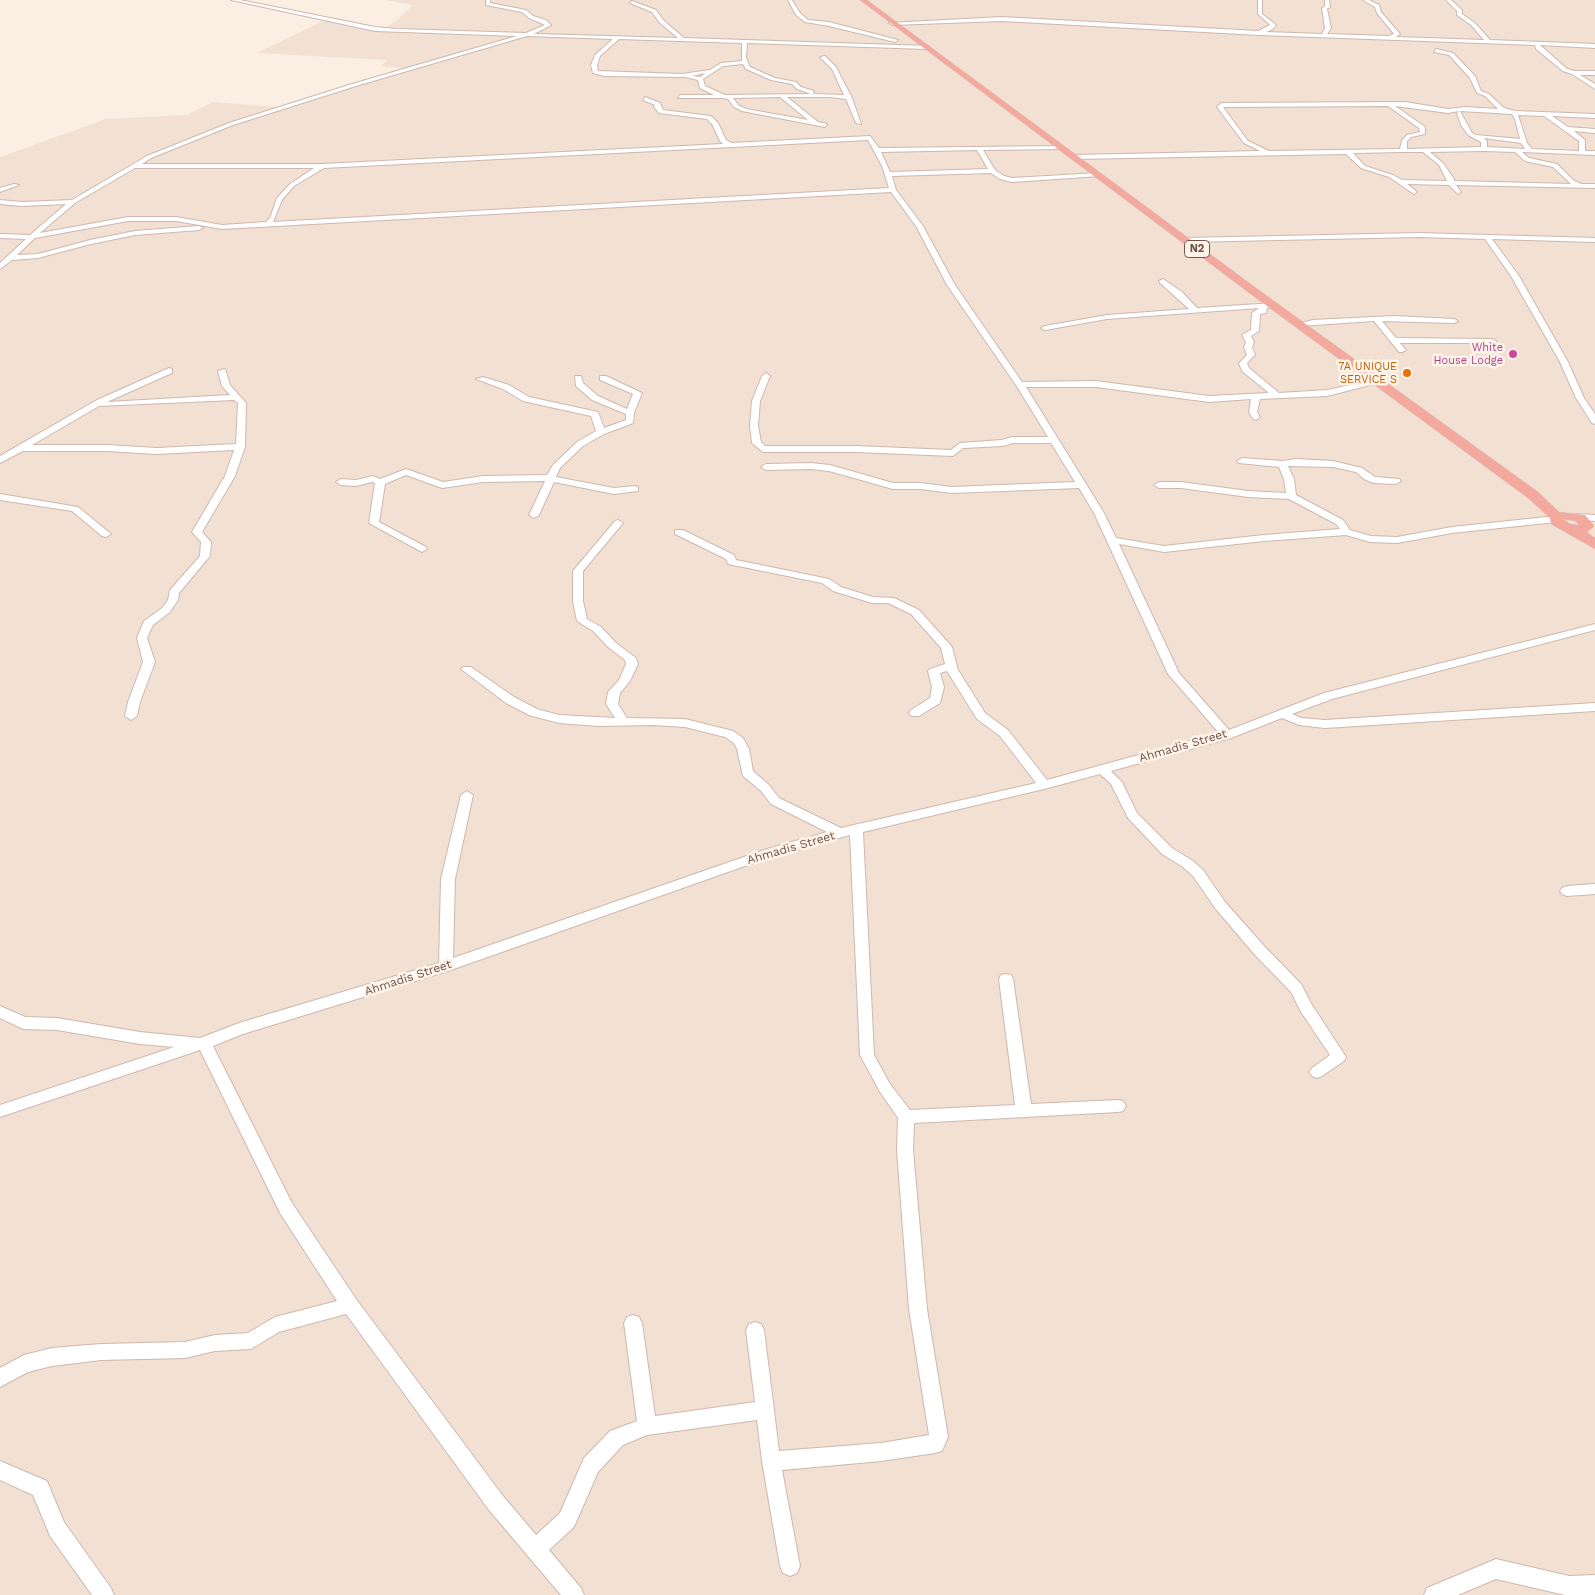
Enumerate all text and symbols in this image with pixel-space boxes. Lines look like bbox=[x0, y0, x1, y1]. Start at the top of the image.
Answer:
road number: N2 bbox=[1184, 240, 1210, 258]
place label: White House Lodge bbox=[1434, 341, 1503, 367]
marker: White House Lodge bbox=[1507, 348, 1519, 360]
place label: 7A UNIQUE SERVICE S bbox=[1338, 360, 1397, 386]
marker: 7A UNIQUE SERVICE S bbox=[1401, 367, 1413, 379]
street label: Ahmadis Street bbox=[1137, 727, 1229, 765]
street label: Ahmadis Street bbox=[745, 829, 837, 867]
street label: Ahmadis Street bbox=[363, 957, 453, 999]

